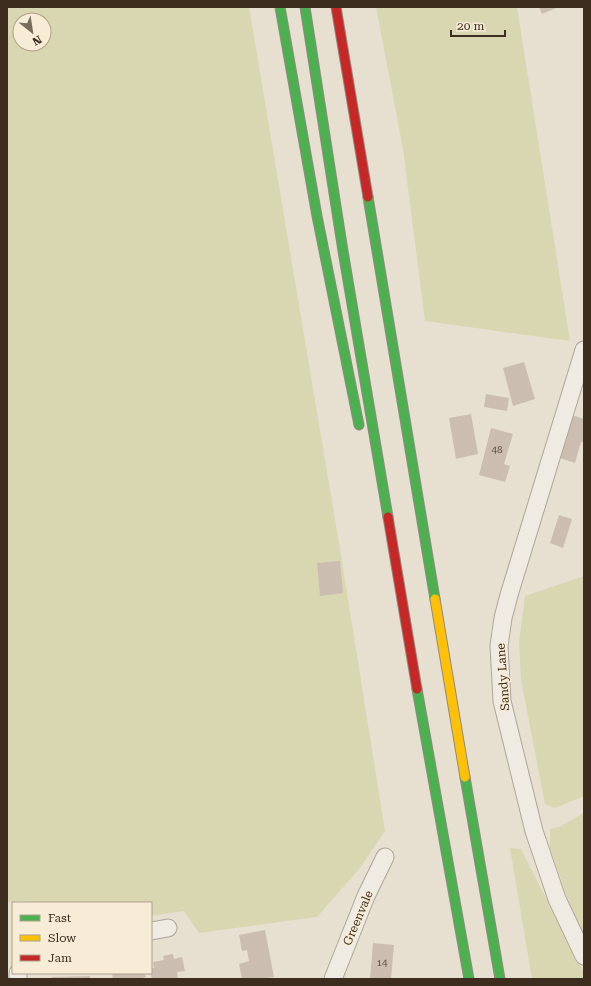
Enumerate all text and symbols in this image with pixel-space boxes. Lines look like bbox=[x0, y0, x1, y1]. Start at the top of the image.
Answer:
north arrow bbox=[12, 12, 52, 52]
scale bar bbox=[451, 12, 505, 38]
text: 20 m bbox=[457, 19, 484, 33]
text: N bbox=[29, 32, 44, 48]
house number: 48 bbox=[491, 444, 503, 455]
street label: Sandy Lane bbox=[494, 642, 512, 711]
street label: Greenvale bbox=[340, 888, 376, 948]
legend bbox=[12, 902, 152, 974]
text: Fast bbox=[48, 911, 72, 925]
text: Slow bbox=[48, 931, 76, 945]
text: Jam bbox=[48, 951, 72, 965]
house number: 14 bbox=[376, 957, 388, 968]

